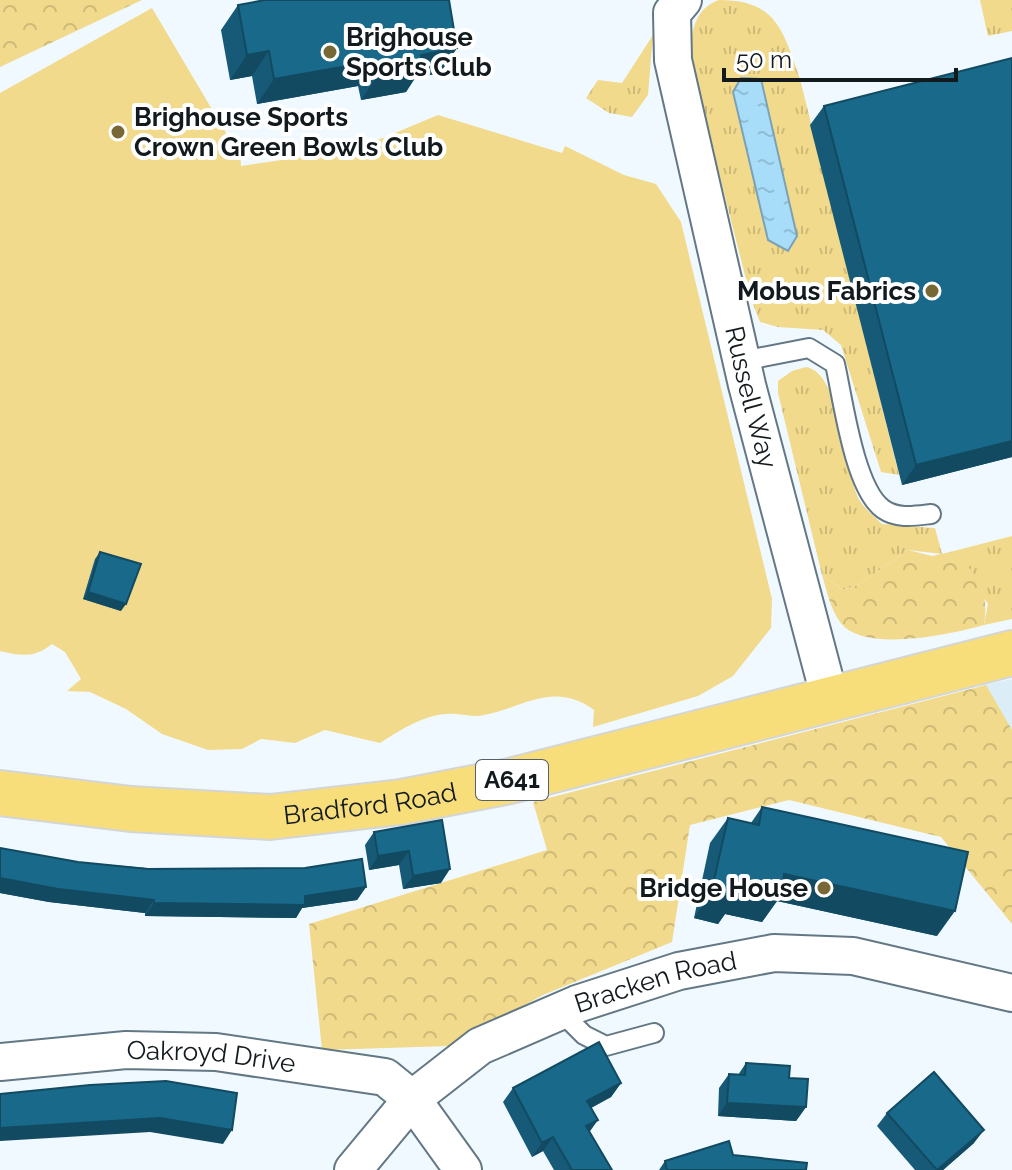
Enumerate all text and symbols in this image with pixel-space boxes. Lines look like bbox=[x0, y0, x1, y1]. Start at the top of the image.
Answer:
place label: Brighouse Sports Club bbox=[346, 22, 492, 82]
scale bar bbox=[724, 32, 956, 82]
marker: Brighouse Sports Club bbox=[321, 43, 339, 61]
text: 50 m bbox=[736, 45, 792, 74]
place label: Brighouse Sports Crown Green Bowls Club bbox=[134, 102, 443, 162]
marker: Brighouse Sports Crown Green Bowls Club bbox=[109, 123, 127, 141]
place label: Mobus Fabrics bbox=[737, 276, 916, 306]
marker: Mobus Fabrics bbox=[923, 282, 941, 300]
street label: Russell Way bbox=[719, 323, 783, 471]
road number: A641 bbox=[476, 760, 548, 800]
street label: Bradford Road bbox=[282, 777, 459, 830]
place label: Bridge House bbox=[639, 873, 808, 903]
marker: Bridge House bbox=[815, 879, 833, 897]
street label: Bracken Road bbox=[571, 945, 739, 1019]
street label: Oakroyd Drive bbox=[126, 1035, 298, 1079]

